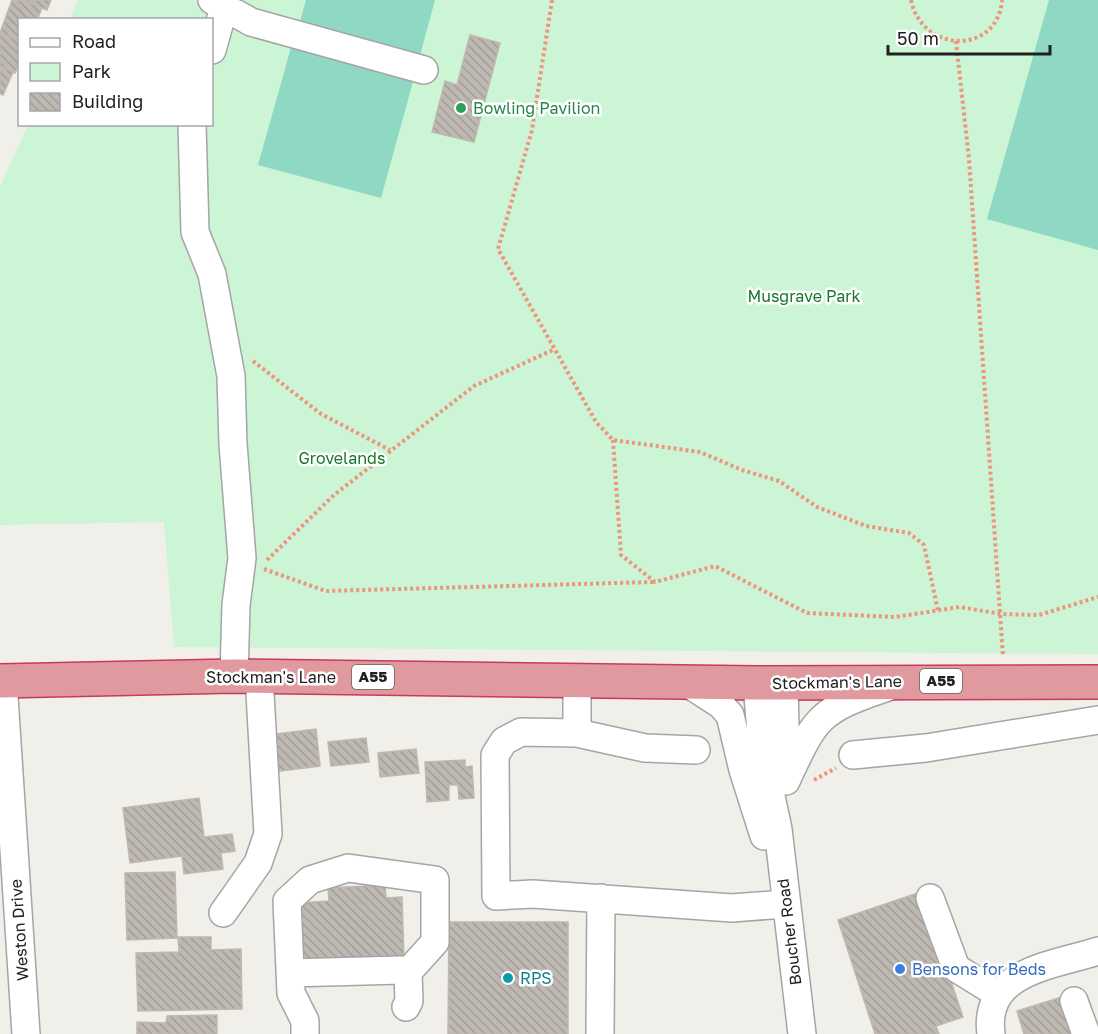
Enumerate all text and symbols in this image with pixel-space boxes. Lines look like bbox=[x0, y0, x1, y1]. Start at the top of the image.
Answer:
legend bbox=[18, 18, 213, 126]
scale bar bbox=[888, 18, 1050, 56]
text: 50 m bbox=[897, 27, 939, 49]
text: Road bbox=[72, 30, 116, 52]
text: Park bbox=[72, 60, 111, 82]
text: Building bbox=[72, 90, 143, 112]
place label: Bowling Pavilion bbox=[473, 98, 600, 118]
marker: Bowling Pavilion bbox=[454, 101, 468, 115]
park label: Musgrave Park bbox=[747, 286, 861, 306]
park label: Grovelands bbox=[299, 448, 385, 468]
road number: A55 bbox=[352, 665, 394, 689]
street label: Stockman's Lane bbox=[206, 667, 336, 687]
road number: A55 bbox=[920, 669, 962, 693]
street label: Stockman's Lane bbox=[772, 671, 902, 693]
street label: Weston Drive bbox=[5, 878, 33, 982]
street label: Boucher Road bbox=[773, 878, 805, 986]
place label: Bensons for Beds bbox=[912, 959, 1046, 979]
marker: Bensons for Beds bbox=[893, 962, 907, 976]
place label: RPS bbox=[520, 968, 552, 988]
marker: RPS bbox=[501, 971, 515, 985]

